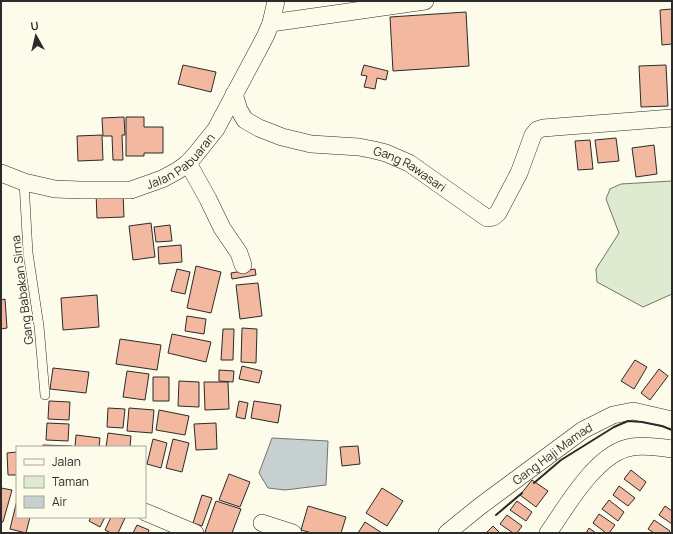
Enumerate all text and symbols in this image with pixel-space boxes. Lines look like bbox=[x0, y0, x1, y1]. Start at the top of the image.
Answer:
north arrow bbox=[16, 16, 56, 56]
text: U bbox=[30, 18, 40, 34]
street label: Jalan Pabuaran bbox=[144, 129, 218, 192]
street label: Gang Rawasari bbox=[372, 142, 450, 195]
street label: Gang Babakan Sirna bbox=[7, 234, 37, 346]
street label: Gang Haji Mamad bbox=[508, 418, 595, 488]
legend bbox=[16, 446, 146, 518]
text: Jalan bbox=[52, 453, 81, 470]
text: Taman bbox=[52, 473, 89, 490]
text: Air bbox=[52, 493, 67, 510]

